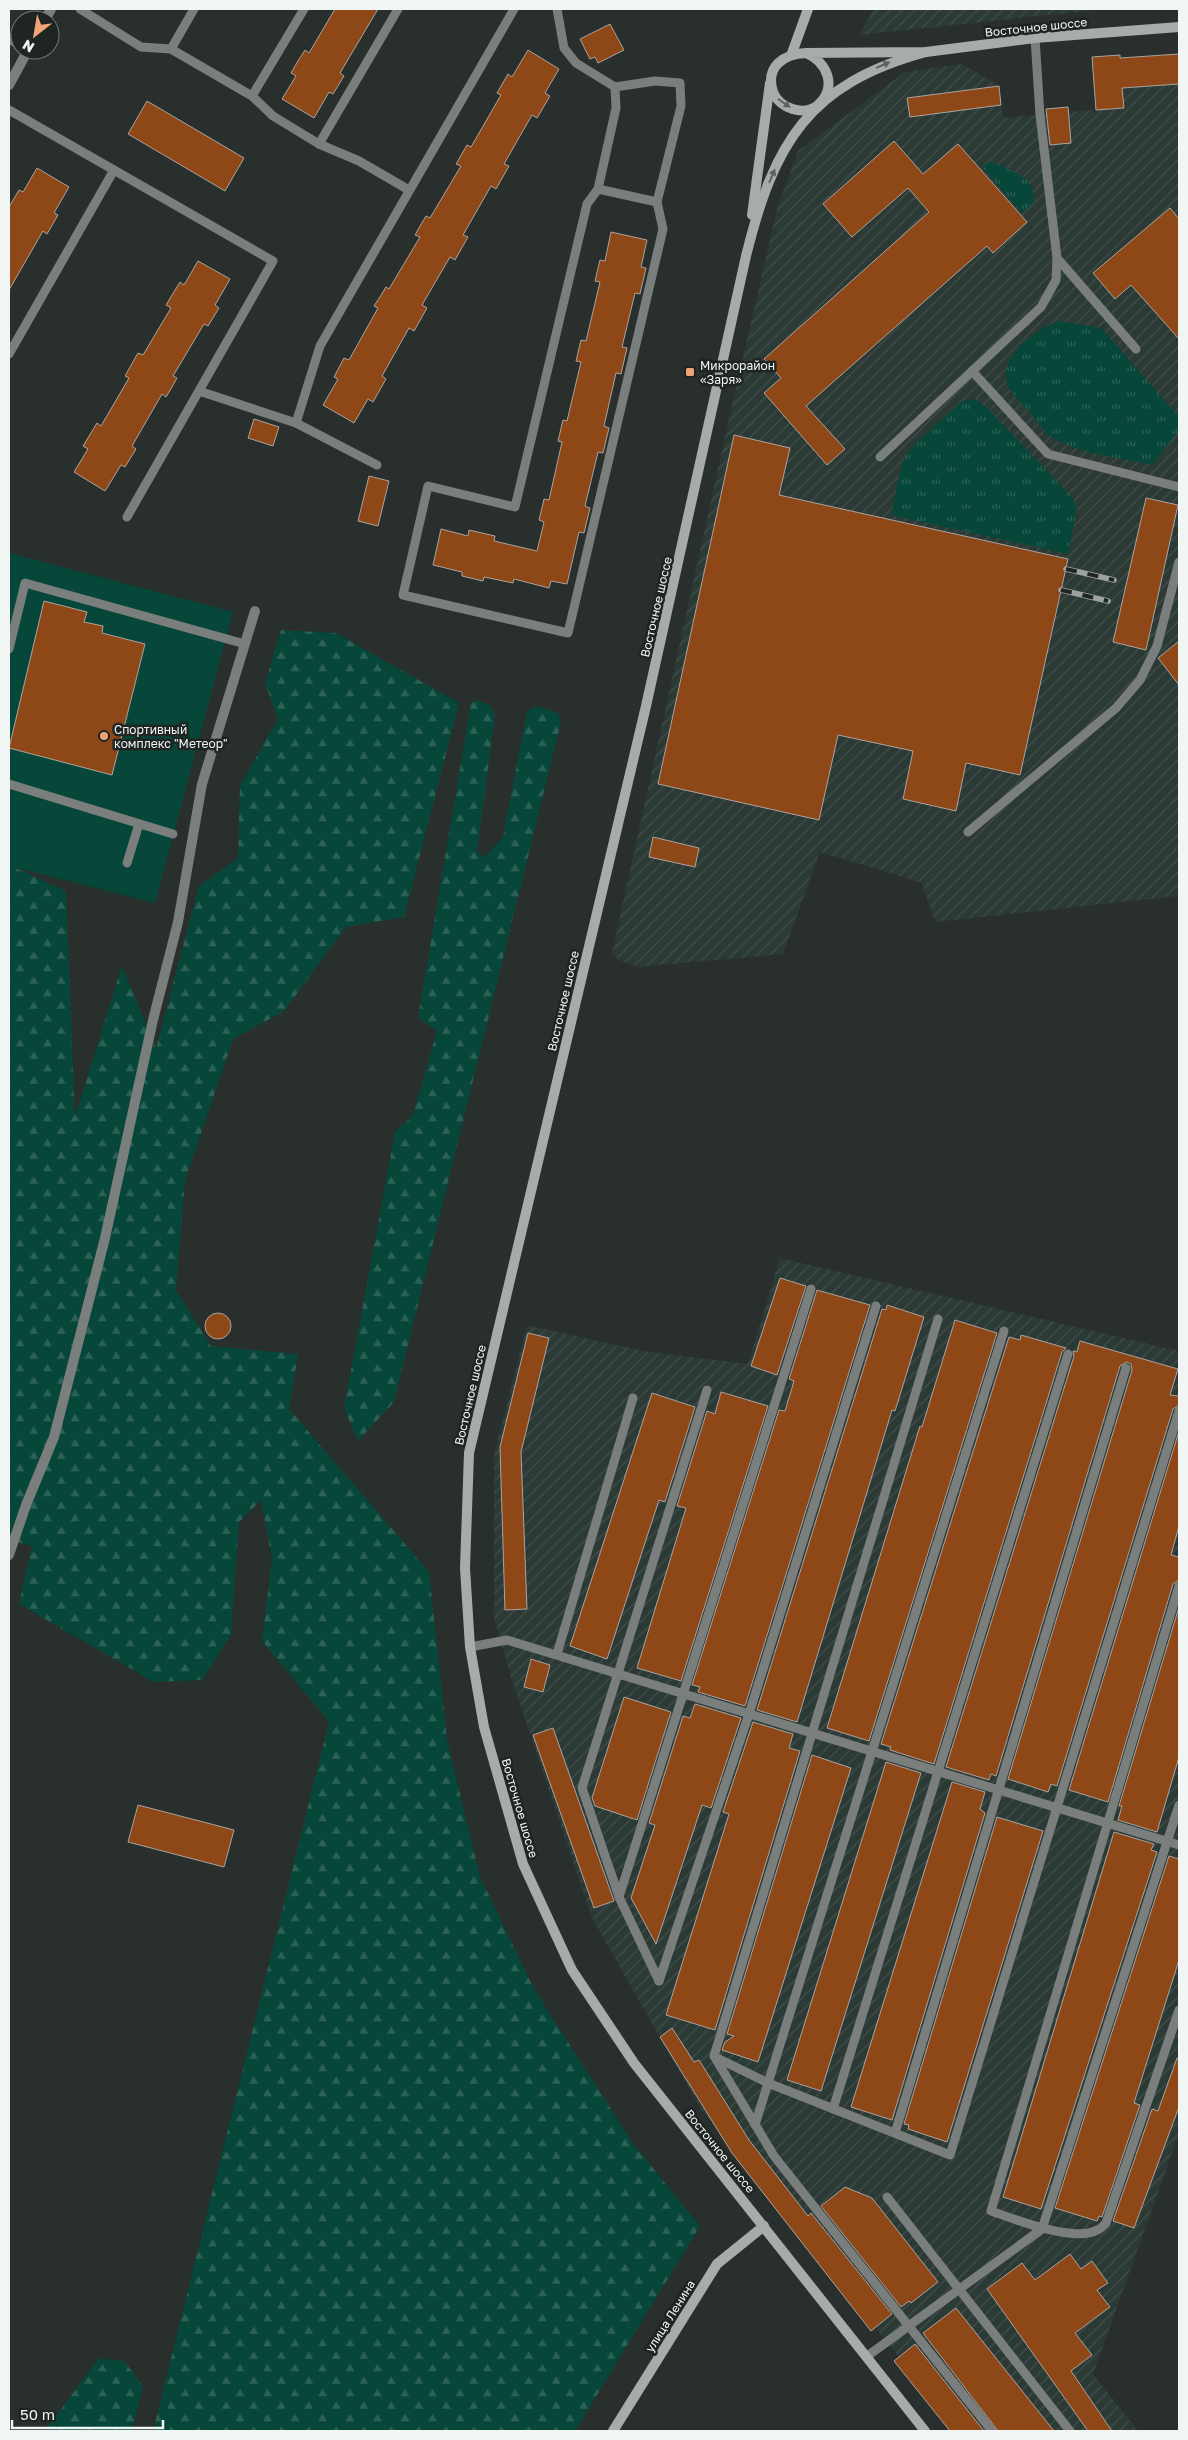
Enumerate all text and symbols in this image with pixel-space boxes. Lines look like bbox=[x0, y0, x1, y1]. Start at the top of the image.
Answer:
north arrow bbox=[10, 10, 60, 60]
street label: Восточное шоссе bbox=[984, 14, 1088, 40]
text: N bbox=[19, 37, 37, 57]
one-way arrow bbox=[876, 61, 890, 69]
one-way arrow bbox=[777, 99, 791, 108]
one-way arrow bbox=[768, 169, 776, 183]
place label: Микрорайон «Заря» bbox=[700, 358, 775, 387]
marker: Микрорайон «Заря» bbox=[684, 366, 696, 378]
street label: Восточное шоссе bbox=[637, 555, 675, 659]
place label: Спортивный комплекс "Метеор" bbox=[114, 722, 228, 751]
marker: Спортивный комплекс "Метеор" bbox=[98, 730, 110, 742]
street label: Восточное шоссе bbox=[544, 949, 582, 1053]
street label: Восточное шоссе bbox=[451, 1343, 489, 1447]
street label: Восточное шоссе bbox=[499, 1757, 541, 1860]
street label: Восточное шоссе bbox=[682, 2106, 758, 2196]
street label: улица Ленина bbox=[642, 2277, 698, 2355]
scale bar bbox=[12, 2398, 164, 2430]
text: 50 m bbox=[20, 2405, 55, 2423]

